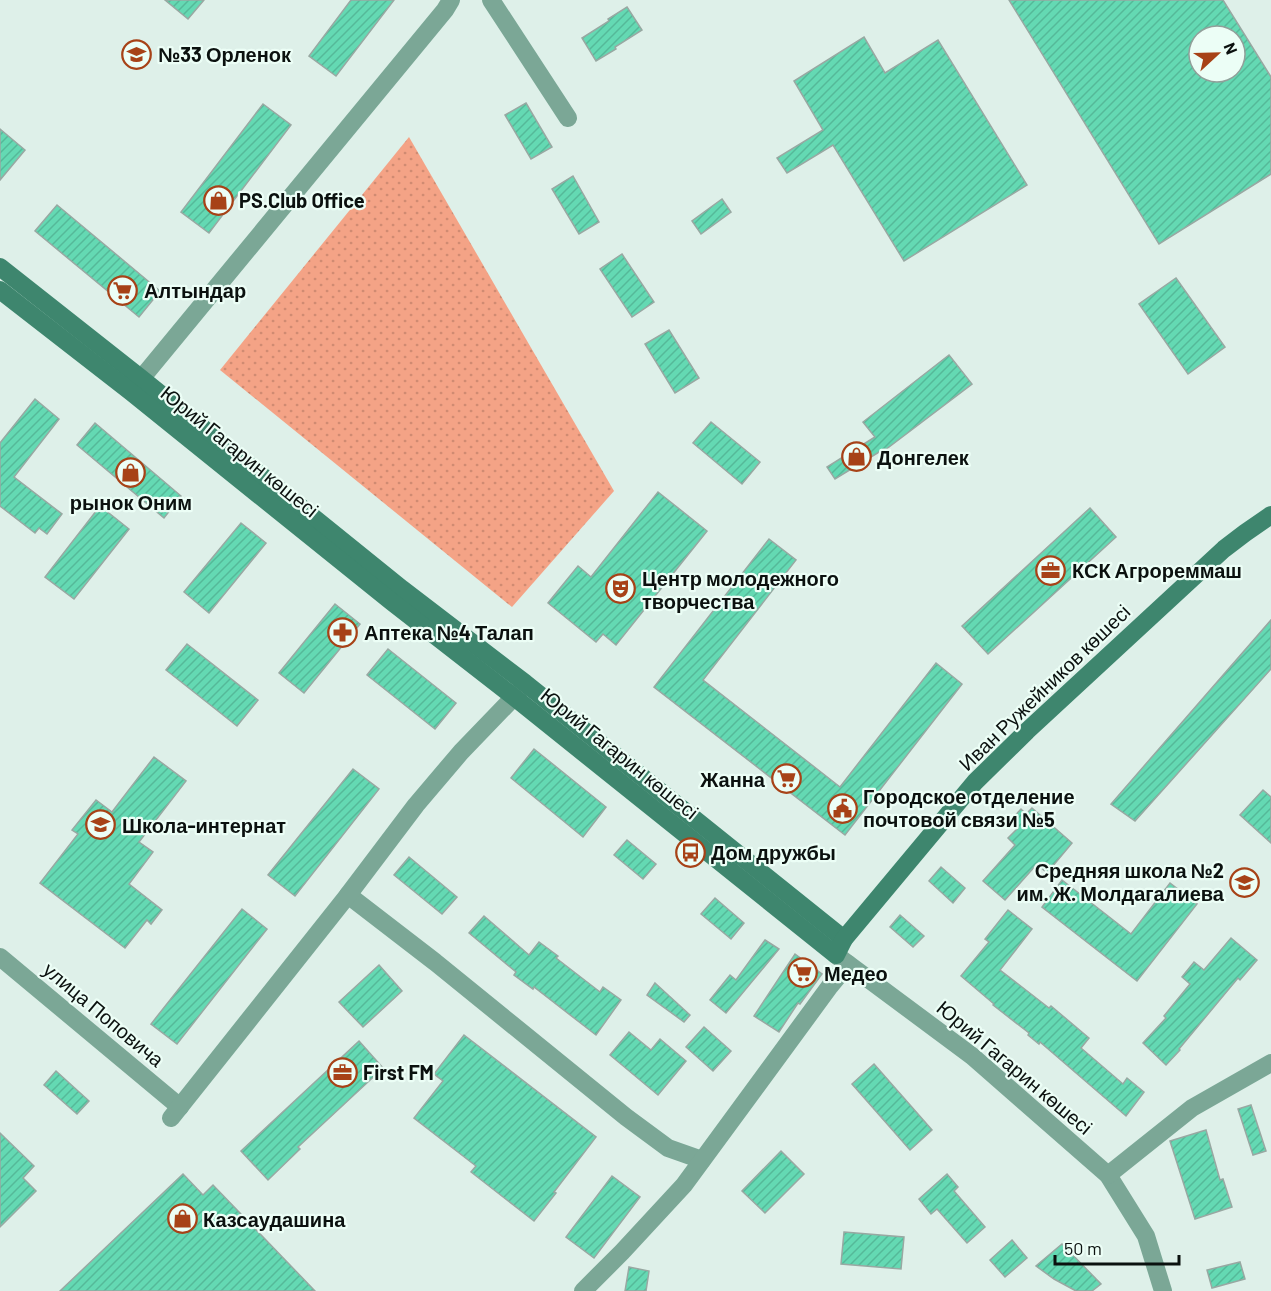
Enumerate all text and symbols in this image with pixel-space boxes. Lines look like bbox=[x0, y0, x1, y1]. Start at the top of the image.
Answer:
north arrow bbox=[1187, 24, 1247, 84]
school or university icon: №33 Орленок bbox=[121, 38, 153, 70]
text: N bbox=[1221, 40, 1242, 57]
place label: №33 Орленок bbox=[158, 42, 292, 66]
shop icon: PS.Club Office bbox=[202, 184, 234, 216]
place label: PS.Club Office bbox=[239, 188, 365, 212]
supermarket icon: Алтындар bbox=[107, 274, 139, 306]
place label: Алтындар bbox=[144, 278, 246, 302]
street label: Юрий Гагарин көшесі bbox=[157, 380, 323, 522]
shop icon: Донгелек bbox=[840, 441, 872, 473]
place label: Донгелек bbox=[877, 445, 970, 469]
shop icon: рынок Оним bbox=[115, 456, 147, 488]
place label: рынок Оним bbox=[70, 490, 192, 514]
office icon: КСК Агрореммаш bbox=[1035, 554, 1067, 586]
place label: КСК Агрореммаш bbox=[1072, 558, 1242, 582]
place label: Центр молодежного творчества bbox=[642, 566, 839, 613]
theatre icon: Центр молодежного творчества bbox=[605, 573, 637, 605]
street label: Иван Ружейников көшесі bbox=[953, 599, 1135, 775]
pharmacy icon: Аптека №4 Талап bbox=[327, 616, 359, 648]
place label: Аптека №4 Талап bbox=[364, 620, 534, 644]
street label: Юрий Гагарин көшесі bbox=[537, 682, 703, 824]
supermarket icon: Жанна bbox=[770, 763, 802, 795]
place label: Жанна bbox=[699, 767, 766, 791]
place label: Городское отделение почтовой связи №5 bbox=[863, 784, 1075, 831]
public building icon: Городское отделение почтовой связи №5 bbox=[826, 792, 858, 824]
school or university icon: Школа-интернат bbox=[85, 809, 117, 841]
place label: Школа-интернат bbox=[122, 813, 286, 837]
bus stop icon: Дом дружбы bbox=[674, 836, 706, 868]
place label: Дом дружбы bbox=[711, 840, 836, 864]
place label: Средняя школа №2 им. Ж. Молдагалиева bbox=[1016, 858, 1225, 905]
school or university icon: Средняя школа №2 им. Ж. Молдагалиева bbox=[1229, 866, 1261, 898]
street label: улица Поповича bbox=[39, 957, 170, 1072]
supermarket icon: Медео bbox=[787, 957, 819, 989]
place label: Медео bbox=[824, 961, 888, 985]
street label: Юрий Гагарин көшесі bbox=[932, 995, 1098, 1139]
office icon: First FM bbox=[326, 1056, 358, 1088]
place label: First FM bbox=[363, 1060, 434, 1084]
shop icon: Казсаудашина bbox=[166, 1203, 198, 1235]
place label: Казсаудашина bbox=[203, 1207, 346, 1231]
scale bar bbox=[1055, 1228, 1180, 1266]
text: 50 m bbox=[1064, 1237, 1102, 1259]

